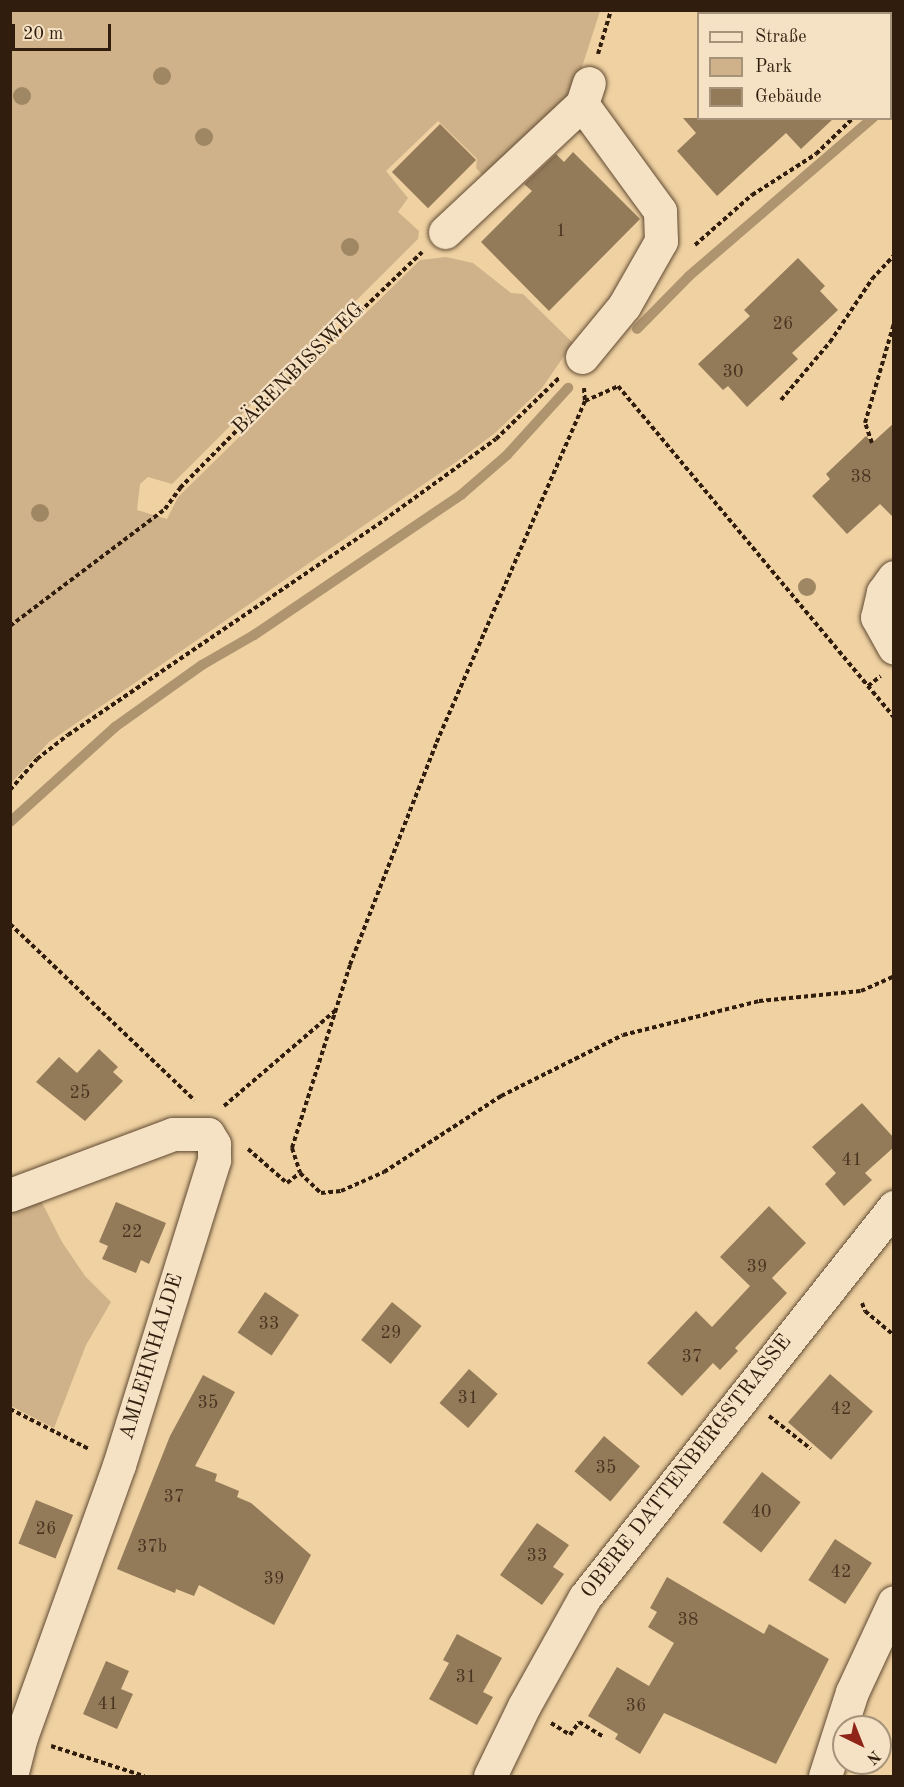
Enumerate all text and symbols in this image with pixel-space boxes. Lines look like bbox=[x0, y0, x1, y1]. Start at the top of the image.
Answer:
scale bar bbox=[15, 12, 114, 50]
legend bbox=[697, 12, 892, 120]
text: 20 m bbox=[23, 25, 63, 43]
text: Straße bbox=[755, 28, 806, 46]
text: Park bbox=[755, 58, 792, 76]
text: Gebäude bbox=[755, 88, 822, 106]
house number: 1 bbox=[556, 220, 566, 242]
street label: BÄRENBISSWEG bbox=[228, 298, 370, 440]
house number: 26 bbox=[773, 313, 793, 335]
house number: 30 bbox=[723, 361, 743, 383]
house number: 38 bbox=[851, 466, 871, 488]
house number: 25 bbox=[70, 1082, 90, 1104]
house number: 41 bbox=[842, 1149, 862, 1171]
house number: 22 bbox=[122, 1221, 142, 1243]
house number: 39 bbox=[747, 1256, 767, 1278]
street label: AMLEHNHALDE bbox=[115, 1271, 189, 1443]
house number: 33 bbox=[259, 1313, 279, 1335]
house number: 29 bbox=[381, 1322, 401, 1344]
street label: OBERE DATTENBERGSTRASSE bbox=[576, 1330, 798, 1604]
house number: 37 bbox=[682, 1346, 702, 1368]
house number: 31 bbox=[458, 1387, 478, 1409]
house number: 35 bbox=[198, 1392, 218, 1414]
house number: 42 bbox=[831, 1398, 851, 1420]
house number: 35 bbox=[596, 1457, 616, 1479]
house number: 37 bbox=[164, 1486, 184, 1508]
house number: 40 bbox=[751, 1501, 771, 1523]
house number: 26 bbox=[36, 1518, 56, 1540]
house number: 37b bbox=[137, 1536, 167, 1558]
house number: 33 bbox=[527, 1545, 547, 1567]
house number: 42 bbox=[831, 1561, 851, 1583]
house number: 39 bbox=[264, 1568, 284, 1590]
house number: 38 bbox=[678, 1609, 698, 1631]
house number: 31 bbox=[456, 1666, 476, 1688]
house number: 41 bbox=[98, 1693, 118, 1715]
house number: 36 bbox=[626, 1695, 646, 1717]
north arrow bbox=[832, 1715, 892, 1775]
text: N bbox=[863, 1747, 883, 1767]

